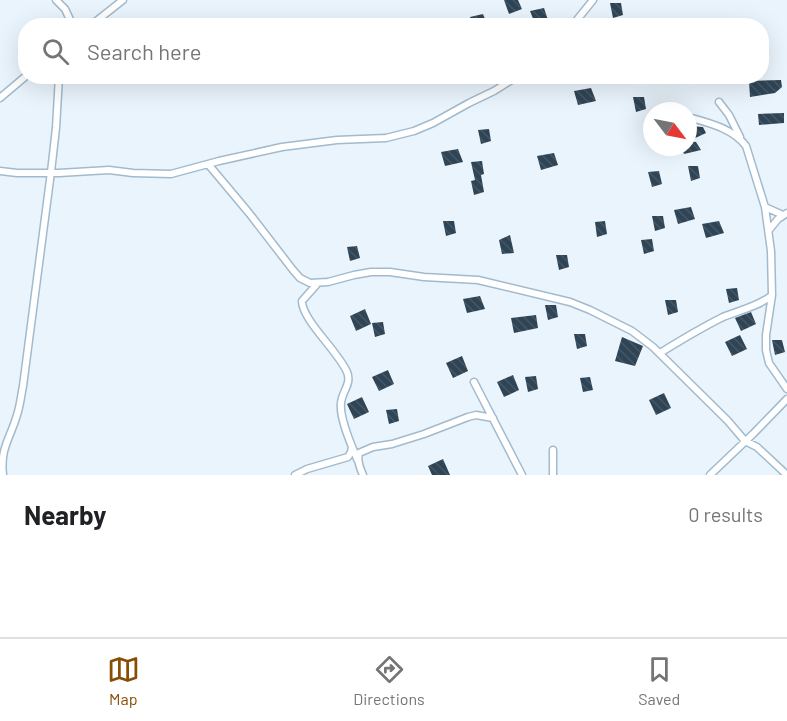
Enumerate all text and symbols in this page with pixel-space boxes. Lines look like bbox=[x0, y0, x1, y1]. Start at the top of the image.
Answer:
search box bbox=[18, 18, 769, 84]
icon: search bbox=[39, 35, 72, 68]
text: Search here bbox=[87, 38, 201, 64]
north arrow bbox=[643, 102, 697, 156]
text: Nearby bbox=[24, 499, 106, 530]
text: 0 results bbox=[688, 502, 763, 526]
tab: Map bbox=[107, 653, 140, 708]
tab: Directions bbox=[353, 653, 425, 708]
tab: Saved bbox=[638, 653, 680, 708]

